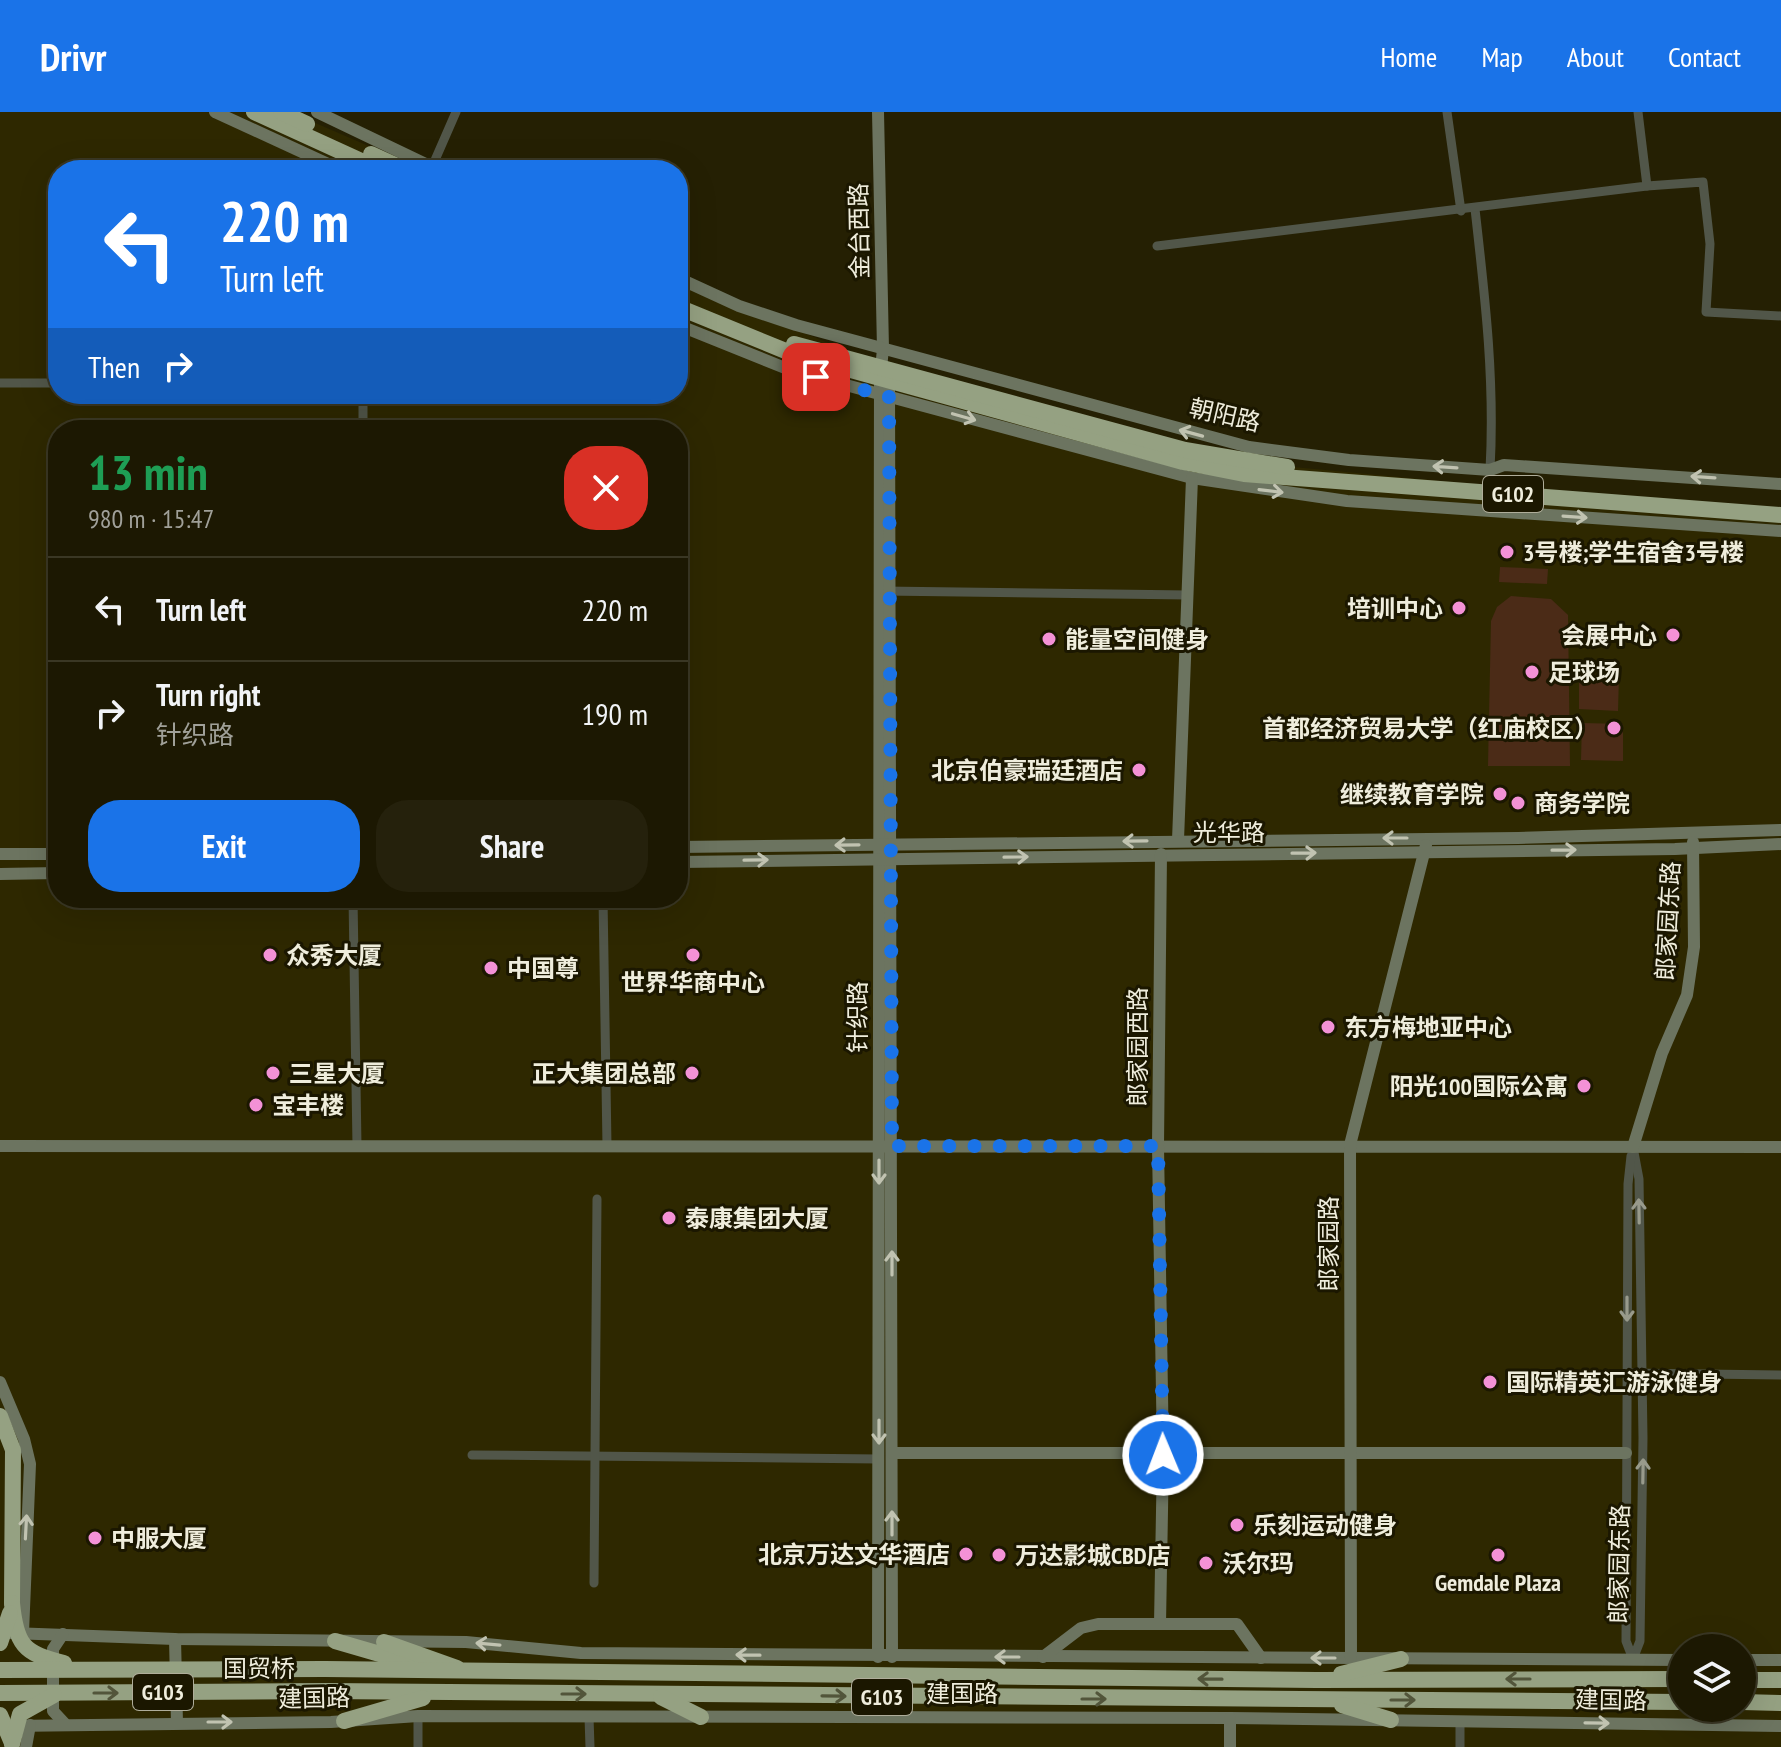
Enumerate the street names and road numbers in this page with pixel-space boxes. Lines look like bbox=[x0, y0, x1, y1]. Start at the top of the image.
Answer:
street label: 金台西路 bbox=[843, 183, 875, 279]
street label: 朝阳路 bbox=[1186, 392, 1264, 438]
road number: G102 bbox=[1483, 476, 1543, 512]
street label: 光华路 bbox=[1193, 817, 1265, 848]
street label: 郎家园东路 bbox=[1649, 860, 1687, 982]
street label: 针织路 bbox=[842, 981, 873, 1053]
street label: 郎家园西路 bbox=[1122, 987, 1153, 1107]
street label: 郎家园路 bbox=[1313, 1196, 1344, 1292]
street label: 郎家园东路 bbox=[1602, 1504, 1636, 1624]
street label: 国贸桥 bbox=[223, 1653, 295, 1684]
road number: G103 bbox=[133, 1674, 193, 1710]
street label: 建国路 bbox=[926, 1678, 998, 1709]
road number: G103 bbox=[852, 1679, 912, 1715]
street label: 建国路 bbox=[278, 1682, 350, 1714]
street label: 建国路 bbox=[1575, 1684, 1647, 1716]

